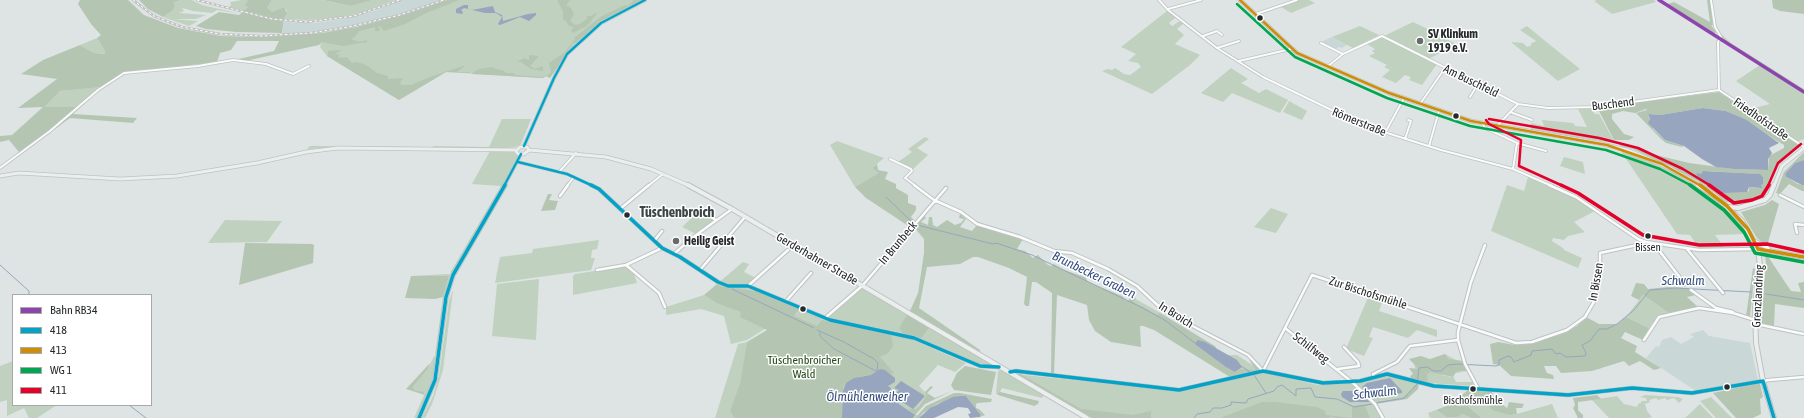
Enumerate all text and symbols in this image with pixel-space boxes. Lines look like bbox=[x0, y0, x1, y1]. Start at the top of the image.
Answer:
unlabelled marker bbox=[1255, 13, 1265, 23]
place label: SV Klinkum 1919 e.V. bbox=[1428, 27, 1478, 55]
marker: SV Klinkum 1919 e.V. bbox=[1415, 36, 1425, 46]
street label: Am Buschfeld bbox=[1441, 61, 1501, 101]
street label: Buschend bbox=[1591, 94, 1635, 114]
street label: Friedhofstraße bbox=[1730, 95, 1792, 143]
street label: Römerstraße bbox=[1330, 105, 1388, 139]
unlabelled marker bbox=[1451, 111, 1461, 121]
district label: Tüschenbroich bbox=[640, 205, 714, 221]
unlabelled marker bbox=[622, 210, 632, 220]
street label: In Brunbeck bbox=[876, 218, 920, 268]
street label: Gerderhahner Straße bbox=[773, 230, 861, 288]
marker: Bissen bbox=[1643, 231, 1653, 241]
place label: Heilig Geist bbox=[684, 234, 734, 248]
marker: Heilig Geist bbox=[671, 236, 681, 246]
place label: Bissen bbox=[1635, 241, 1661, 255]
water label: Brunbecker Graben bbox=[1050, 248, 1138, 302]
street label: In Bissen bbox=[1586, 262, 1606, 302]
street label: Grenzlandring bbox=[1749, 264, 1767, 328]
water label: Schwalm bbox=[1661, 273, 1705, 289]
street label: Zur Bischofsmühle bbox=[1327, 274, 1409, 312]
legend bbox=[12, 294, 152, 406]
street label: In Broich bbox=[1156, 299, 1196, 331]
text: Bahn RB34 bbox=[50, 303, 98, 317]
unlabelled marker bbox=[798, 304, 808, 314]
text: 418 bbox=[50, 323, 67, 337]
street label: Schilfweg bbox=[1290, 329, 1332, 367]
text: 413 bbox=[50, 343, 67, 357]
park label: Tüschenbroicher Wald bbox=[767, 353, 841, 381]
text: WG 1 bbox=[50, 363, 72, 377]
unlabelled marker bbox=[1722, 382, 1732, 392]
text: 411 bbox=[50, 383, 67, 397]
water label: Schwalm bbox=[1353, 383, 1397, 403]
marker: Bischofsmühle bbox=[1468, 384, 1478, 394]
water label: Ölmühlenweiher bbox=[826, 389, 908, 405]
place label: Bischofsmühle bbox=[1443, 394, 1503, 408]

